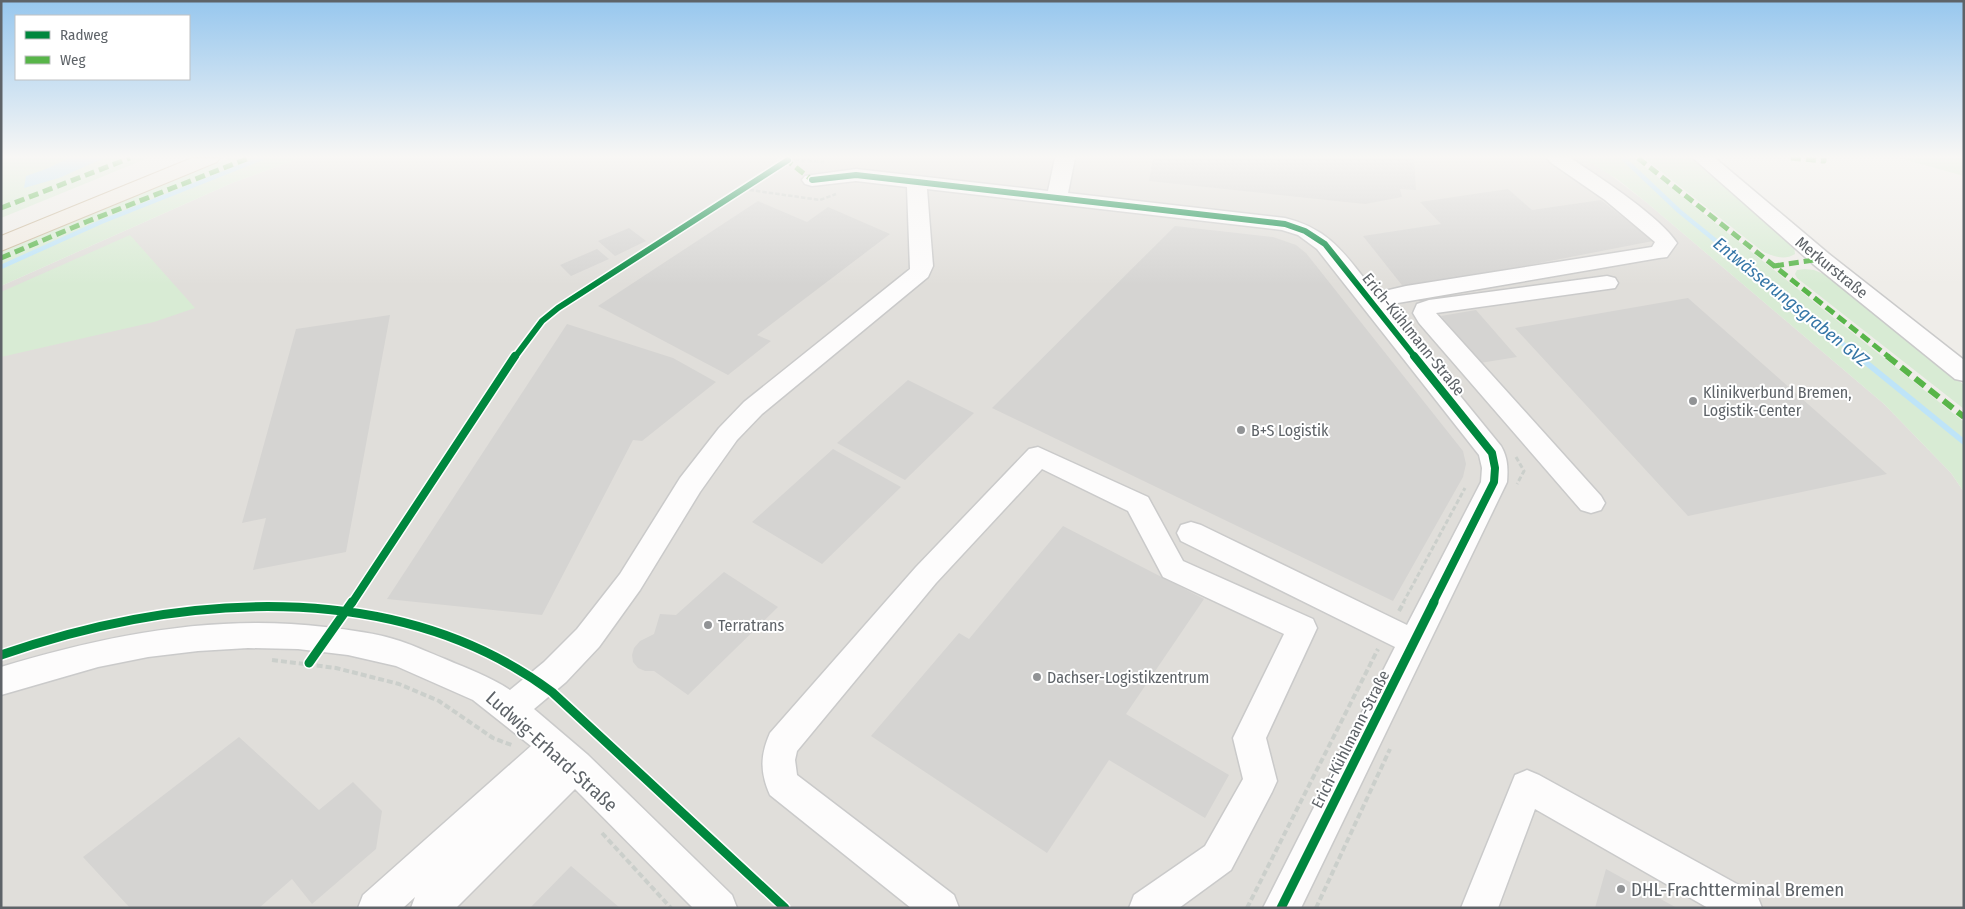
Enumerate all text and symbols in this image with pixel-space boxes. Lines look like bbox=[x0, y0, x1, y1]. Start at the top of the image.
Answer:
legend bbox=[15, 15, 190, 80]
text: Radweg bbox=[60, 26, 108, 44]
text: Weg bbox=[60, 51, 86, 69]
water label: Entwässerungsgraben GVZ bbox=[1709, 233, 1874, 372]
street label: Merkurstraße bbox=[1792, 233, 1872, 302]
street label: Erich-Kühlmann-Straße bbox=[1358, 269, 1469, 400]
place label: Klinikverbund Bremen, Logistik-Center bbox=[1703, 383, 1852, 420]
marker: Klinikverbund Bremen, Logistik-Center bbox=[1687, 395, 1699, 407]
place label: B+S Logistik bbox=[1251, 421, 1329, 440]
marker: B+S Logistik bbox=[1235, 424, 1247, 436]
place label: Terratrans bbox=[718, 616, 785, 635]
marker: Terratrans bbox=[702, 619, 714, 631]
street label: Erich-Kühlmann-Straße bbox=[1307, 667, 1394, 811]
place label: Dachser-Logistikzentrum bbox=[1047, 668, 1209, 687]
marker: Dachser-Logistikzentrum bbox=[1031, 671, 1043, 683]
street label: Ludwig-Erhard-Straße bbox=[481, 686, 622, 816]
place label: DHL-Frachtterminal Bremen bbox=[1631, 878, 1844, 901]
marker: DHL-Frachtterminal Bremen bbox=[1615, 883, 1627, 895]

